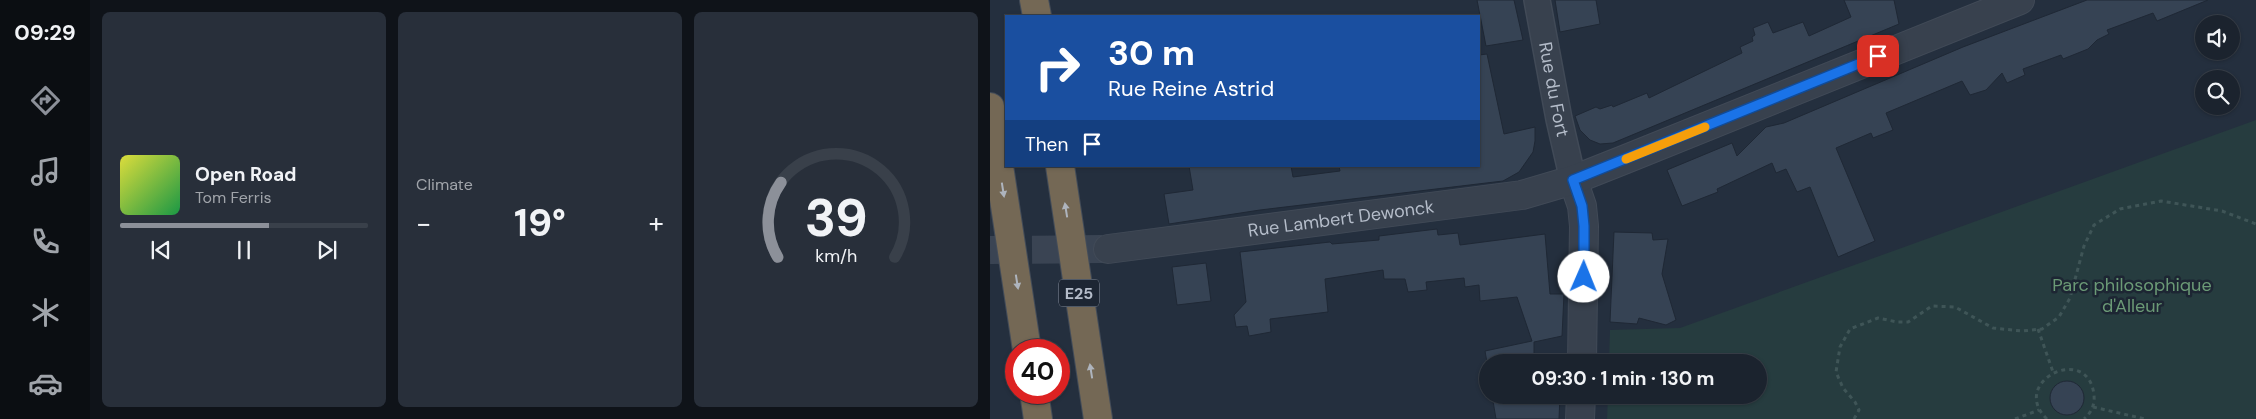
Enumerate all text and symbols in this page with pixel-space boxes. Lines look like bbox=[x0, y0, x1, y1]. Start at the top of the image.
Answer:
map controls bbox=[2195, 15, 2240, 115]
button: sound bbox=[2195, 15, 2240, 60]
text: 09:29 bbox=[14, 18, 76, 47]
text: 30 m bbox=[1108, 30, 1195, 76]
icon: right bbox=[1025, 35, 1090, 100]
pin bbox=[1857, 35, 1899, 77]
street label: Rue du Fort bbox=[1533, 40, 1575, 139]
icon: arrive bbox=[1864, 42, 1892, 70]
button: search bbox=[2195, 70, 2240, 115]
text: Rue Reine Astrid bbox=[1108, 74, 1274, 103]
icon: directions bbox=[28, 83, 63, 118]
icon: arrive bbox=[1078, 130, 1106, 158]
text: Then bbox=[1025, 132, 1068, 157]
icon: music bbox=[28, 154, 63, 189]
text: Open Road bbox=[195, 162, 297, 187]
text: Climate bbox=[416, 174, 473, 195]
one-way arrow bbox=[999, 182, 1007, 198]
text: 39 bbox=[804, 184, 868, 252]
text: Tom Ferris bbox=[195, 187, 272, 208]
street label: Rue Lambert Dewonck bbox=[1246, 195, 1436, 243]
text: 19° bbox=[514, 198, 566, 248]
one-way arrow bbox=[1062, 202, 1070, 218]
text: − bbox=[416, 205, 431, 242]
text: + bbox=[649, 205, 664, 242]
icon: phone bbox=[28, 224, 63, 259]
icon: previous bbox=[147, 236, 175, 264]
icon: pause bbox=[230, 236, 258, 264]
icon: next bbox=[313, 236, 341, 264]
text: km/h bbox=[815, 244, 857, 268]
position arrow bbox=[1557, 250, 1609, 302]
park label: Parc philosophique d'Alleur bbox=[2052, 273, 2212, 318]
one-way arrow bbox=[1013, 275, 1021, 291]
road number: E25 bbox=[1059, 280, 1099, 306]
icon: climate bbox=[28, 295, 63, 330]
speed limit sign: 40 bbox=[1005, 339, 1070, 404]
one-way arrow bbox=[1087, 362, 1095, 378]
icon: car bbox=[28, 366, 63, 401]
text: 09:30 · 1 min · 130 m bbox=[1532, 366, 1714, 391]

